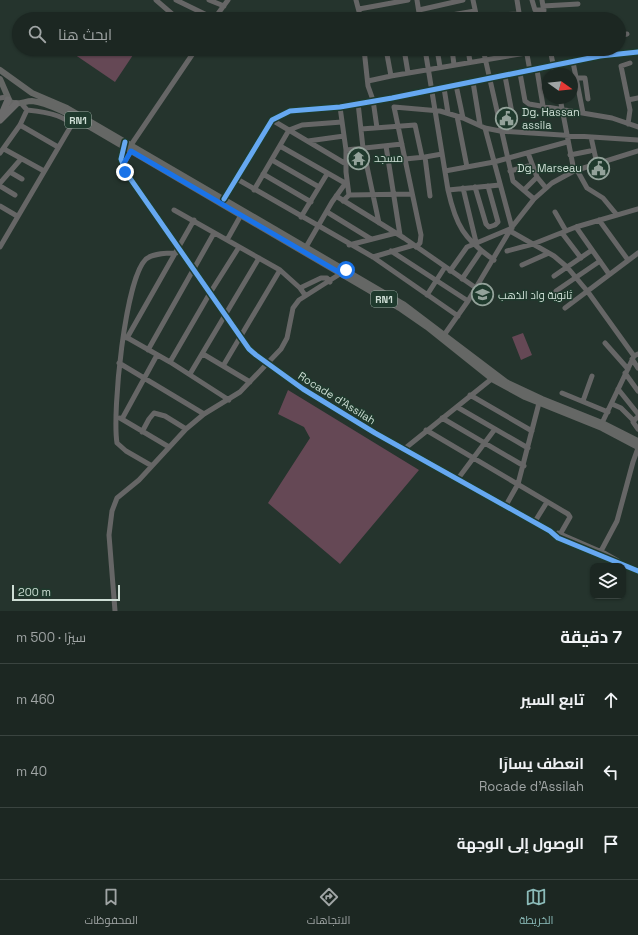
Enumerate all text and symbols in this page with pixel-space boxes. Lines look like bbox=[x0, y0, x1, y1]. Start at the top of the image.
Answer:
search box bbox=[12, 12, 626, 56]
icon: search bbox=[26, 23, 48, 45]
text: ابحث هنا bbox=[58, 25, 112, 44]
north arrow bbox=[542, 68, 578, 104]
public building icon: Dg. Hassan assila bbox=[493, 105, 519, 131]
place label: Dg. Hassan assila bbox=[522, 105, 580, 132]
road number: RN1 bbox=[65, 112, 91, 128]
temple icon: مسجد bbox=[346, 145, 372, 171]
place label: مسجد bbox=[374, 151, 403, 165]
public building icon: Dg. Marseau bbox=[585, 155, 611, 181]
place label: Dg. Marseau bbox=[517, 161, 582, 175]
route end bbox=[116, 163, 134, 181]
route start bbox=[337, 261, 355, 279]
school or university icon: ثانوية واد الذهب bbox=[469, 282, 495, 308]
place label: ثانوية واد الذهب bbox=[498, 288, 572, 302]
road number: RN1 bbox=[371, 291, 397, 307]
street label: Rocade d'Assilah bbox=[296, 369, 378, 427]
map controls bbox=[590, 563, 626, 599]
button: layers bbox=[590, 563, 626, 599]
scale bar bbox=[12, 583, 120, 602]
text: 200 m bbox=[18, 585, 51, 599]
text: 7 دقيقة bbox=[560, 626, 622, 648]
text: سيرًا · 500 m bbox=[16, 629, 86, 646]
icon: ahead bbox=[600, 689, 622, 711]
text: تابع السير bbox=[521, 690, 584, 709]
text: 460 m bbox=[16, 691, 55, 708]
text: انعطف يسارًا bbox=[498, 754, 584, 773]
icon: left bbox=[600, 761, 622, 783]
text: 40 m bbox=[16, 763, 47, 780]
text: Rocade d'Assilah bbox=[479, 778, 584, 795]
icon: arrive bbox=[600, 833, 622, 855]
text: الوصول إلى الوجهة bbox=[457, 834, 584, 853]
tab: المحفوظات bbox=[84, 886, 138, 930]
tab: الاتجاهات bbox=[307, 886, 350, 930]
tab: الخريطة bbox=[519, 886, 554, 930]

